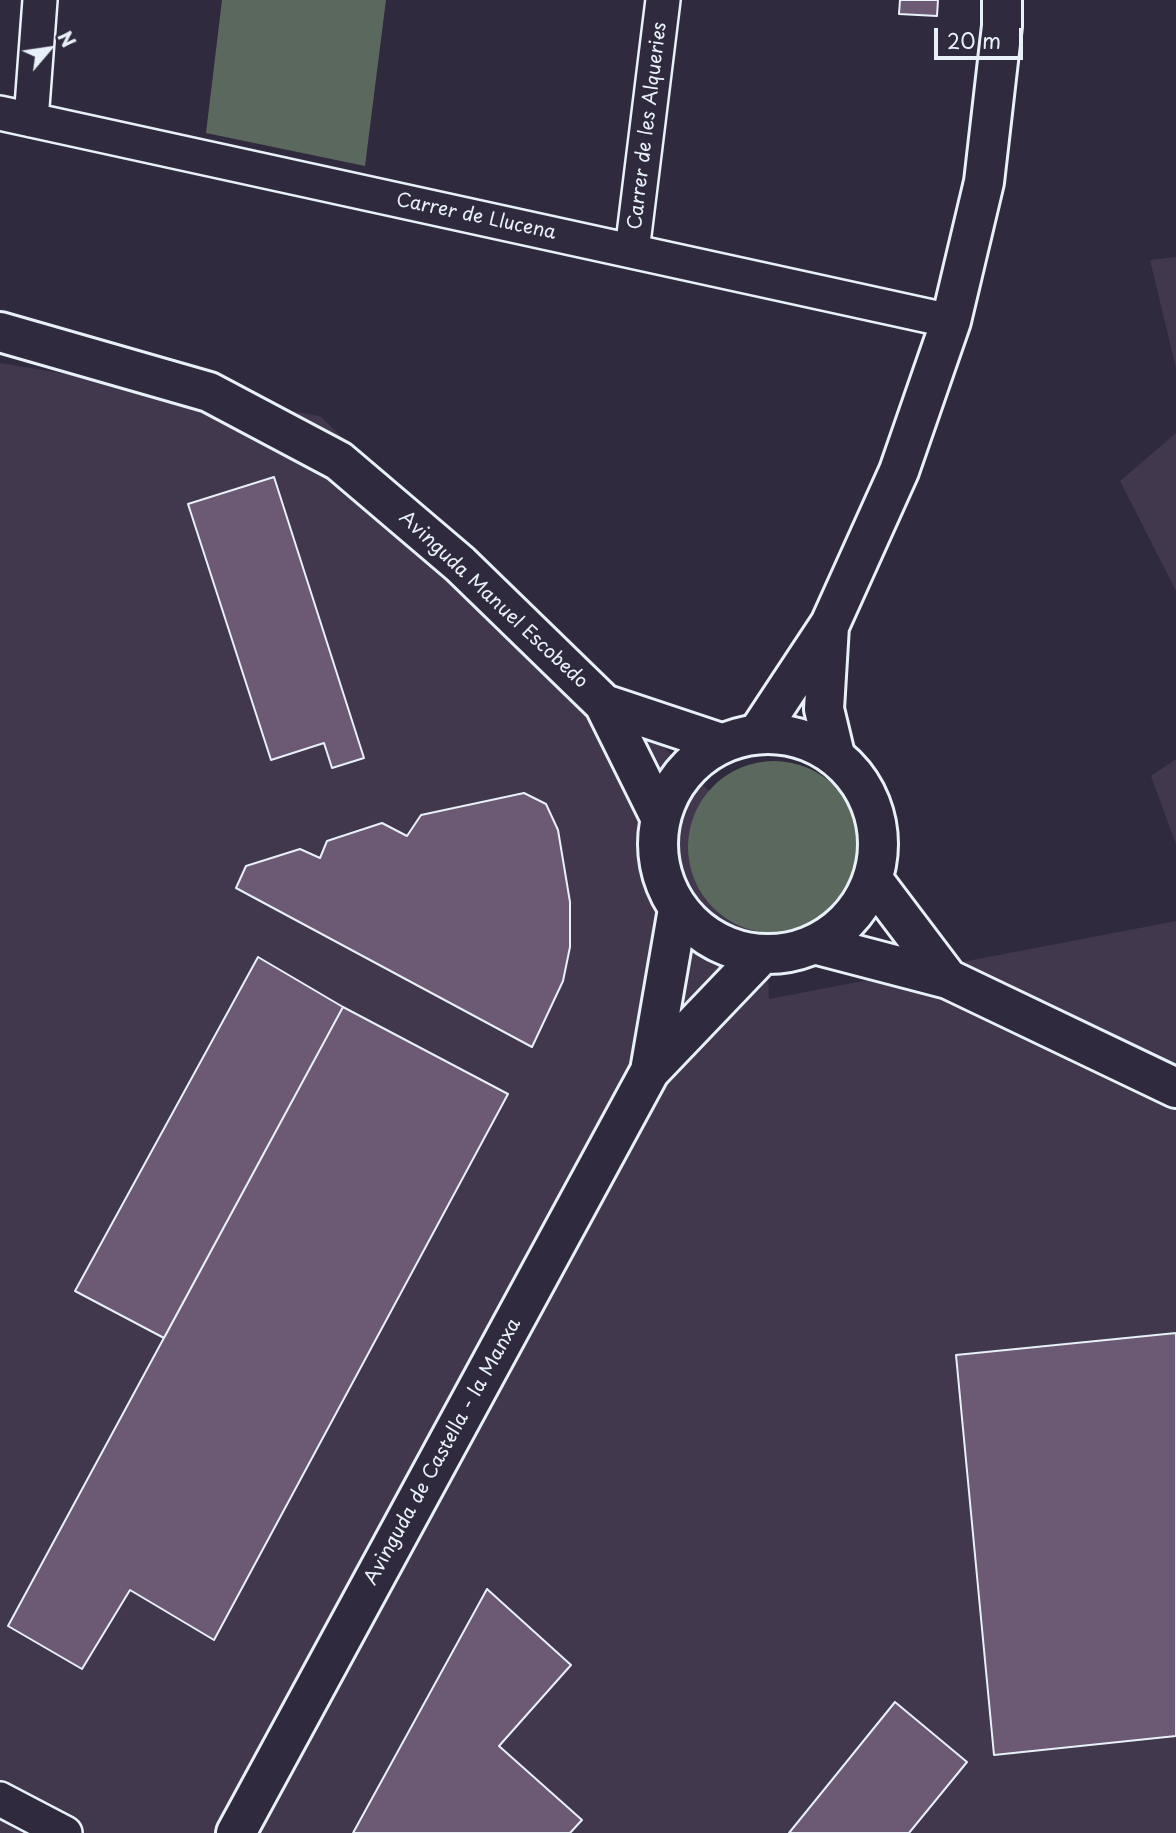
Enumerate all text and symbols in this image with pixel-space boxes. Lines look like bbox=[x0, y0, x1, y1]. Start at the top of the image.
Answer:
north arrow bbox=[14, 14, 84, 84]
scale bar bbox=[938, 14, 1027, 58]
street label: Carrer de les Alqueries bbox=[624, 21, 672, 231]
text: 20 m bbox=[947, 24, 1001, 56]
text: N bbox=[51, 25, 83, 52]
street label: Carrer de Llucena bbox=[394, 189, 558, 245]
street label: Avinguda Manuel Escobedo bbox=[394, 507, 592, 693]
street label: Avinguda de Castella - la Manxa bbox=[360, 1315, 526, 1589]

